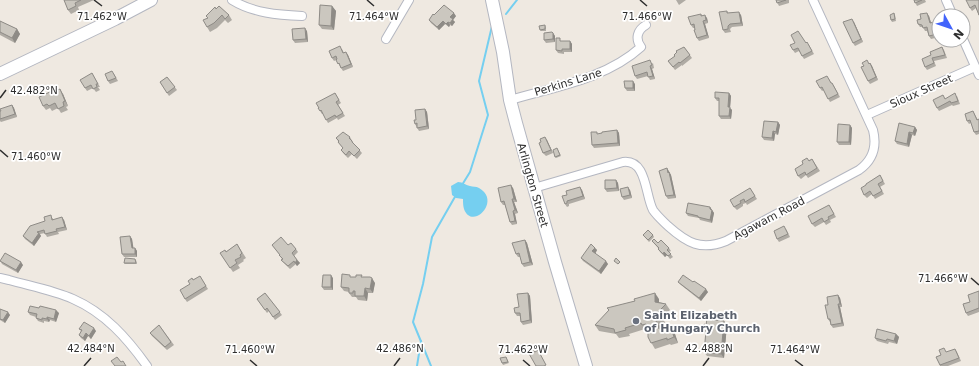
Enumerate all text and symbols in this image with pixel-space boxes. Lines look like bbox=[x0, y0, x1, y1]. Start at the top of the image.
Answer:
north arrow bbox=[931, 8, 971, 48]
text: 71.462°W bbox=[77, 11, 127, 22]
text: 71.464°W bbox=[349, 11, 399, 22]
text: 71.466°W bbox=[622, 11, 672, 22]
text: N bbox=[950, 26, 966, 42]
street label: Perkins Lane bbox=[533, 66, 604, 99]
street label: Sioux Street bbox=[888, 72, 955, 111]
text: 42.482°N bbox=[10, 85, 58, 96]
street label: Arlington Street bbox=[514, 142, 551, 229]
text: 71.460°W bbox=[11, 151, 61, 162]
street label: Agawam Road bbox=[731, 194, 807, 243]
text: 71.466°W bbox=[918, 273, 968, 284]
place label: Saint Elizabeth of Hungary Church bbox=[644, 309, 760, 335]
marker: Saint Elizabeth of Hungary Church bbox=[631, 316, 641, 326]
text: 42.484°N bbox=[67, 343, 115, 354]
text: 42.486°N bbox=[376, 343, 424, 354]
text: 42.488°N bbox=[685, 343, 733, 354]
text: 71.460°W bbox=[225, 344, 275, 355]
text: 71.462°W bbox=[498, 344, 548, 355]
text: 71.464°W bbox=[770, 344, 820, 355]

